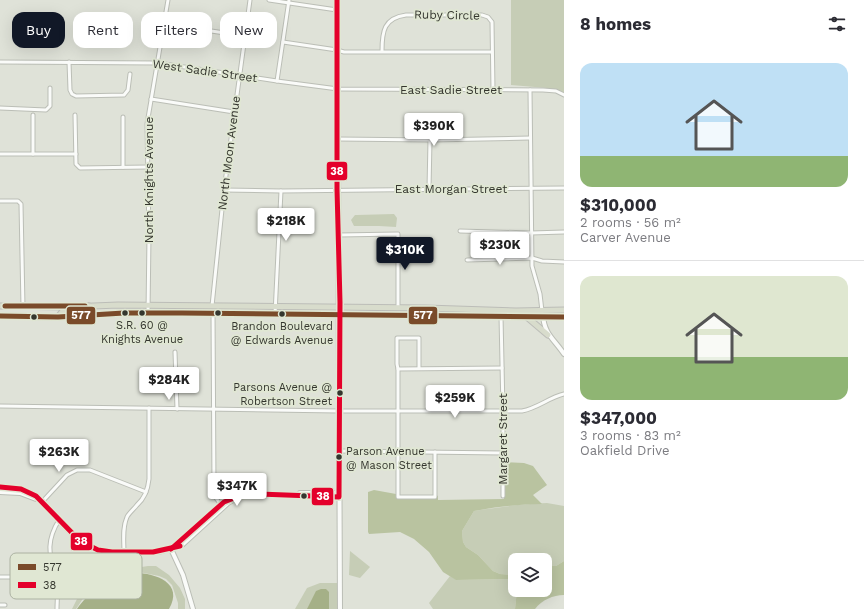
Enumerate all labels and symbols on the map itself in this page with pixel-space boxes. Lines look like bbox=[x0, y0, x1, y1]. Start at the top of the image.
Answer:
street label: Ruby Circle bbox=[414, 7, 480, 23]
street label: West Sadie Street bbox=[152, 57, 258, 85]
street label: East Sadie Street bbox=[400, 83, 502, 97]
street label: North Moon Avenue bbox=[215, 95, 243, 211]
pin: $390K bbox=[406, 113, 462, 147]
street label: North Knights Avenue bbox=[142, 117, 156, 243]
line badge: 38 bbox=[326, 161, 348, 181]
text: 38 bbox=[330, 165, 344, 178]
street label: East Morgan Street bbox=[395, 182, 507, 196]
pin: $218K bbox=[258, 208, 314, 242]
pin: $230K bbox=[472, 232, 528, 266]
pin: $310K bbox=[377, 237, 433, 271]
line badge: 577 bbox=[66, 306, 96, 325]
line badge: 577 bbox=[408, 306, 438, 325]
unlabelled marker bbox=[120, 308, 130, 318]
marker: S.R. 60 @ Knights Avenue bbox=[137, 308, 147, 318]
unlabelled marker bbox=[213, 308, 223, 318]
text: 577 bbox=[71, 309, 91, 322]
marker: Brandon Boulevard @ Edwards Avenue bbox=[277, 309, 287, 319]
text: 577 bbox=[413, 309, 433, 322]
unlabelled marker bbox=[29, 312, 39, 322]
place label: S.R. 60 @ Knights Avenue bbox=[101, 319, 183, 346]
place label: Brandon Boulevard @ Edwards Avenue bbox=[231, 320, 333, 347]
pin: $284K bbox=[141, 367, 197, 401]
place label: Parsons Avenue @ Robertson Street bbox=[233, 381, 332, 408]
pin: $259K bbox=[427, 385, 483, 419]
marker: Parsons Avenue @ Robertson Street bbox=[335, 388, 345, 398]
street label: Margaret Street bbox=[496, 393, 510, 485]
pin: $263K bbox=[31, 439, 87, 473]
place label: Parson Avenue @ Mason Street bbox=[346, 445, 432, 472]
marker: Parson Avenue @ Mason Street bbox=[334, 452, 344, 462]
pin: $347K bbox=[209, 473, 265, 507]
line badge: 38 bbox=[311, 487, 334, 506]
text: 38 bbox=[316, 490, 330, 503]
unlabelled marker bbox=[299, 491, 309, 501]
line badge: 38 bbox=[70, 532, 93, 551]
text: 38 bbox=[74, 535, 88, 548]
legend bbox=[10, 553, 142, 599]
text: 577 bbox=[43, 561, 62, 574]
text: 38 bbox=[43, 579, 56, 592]

